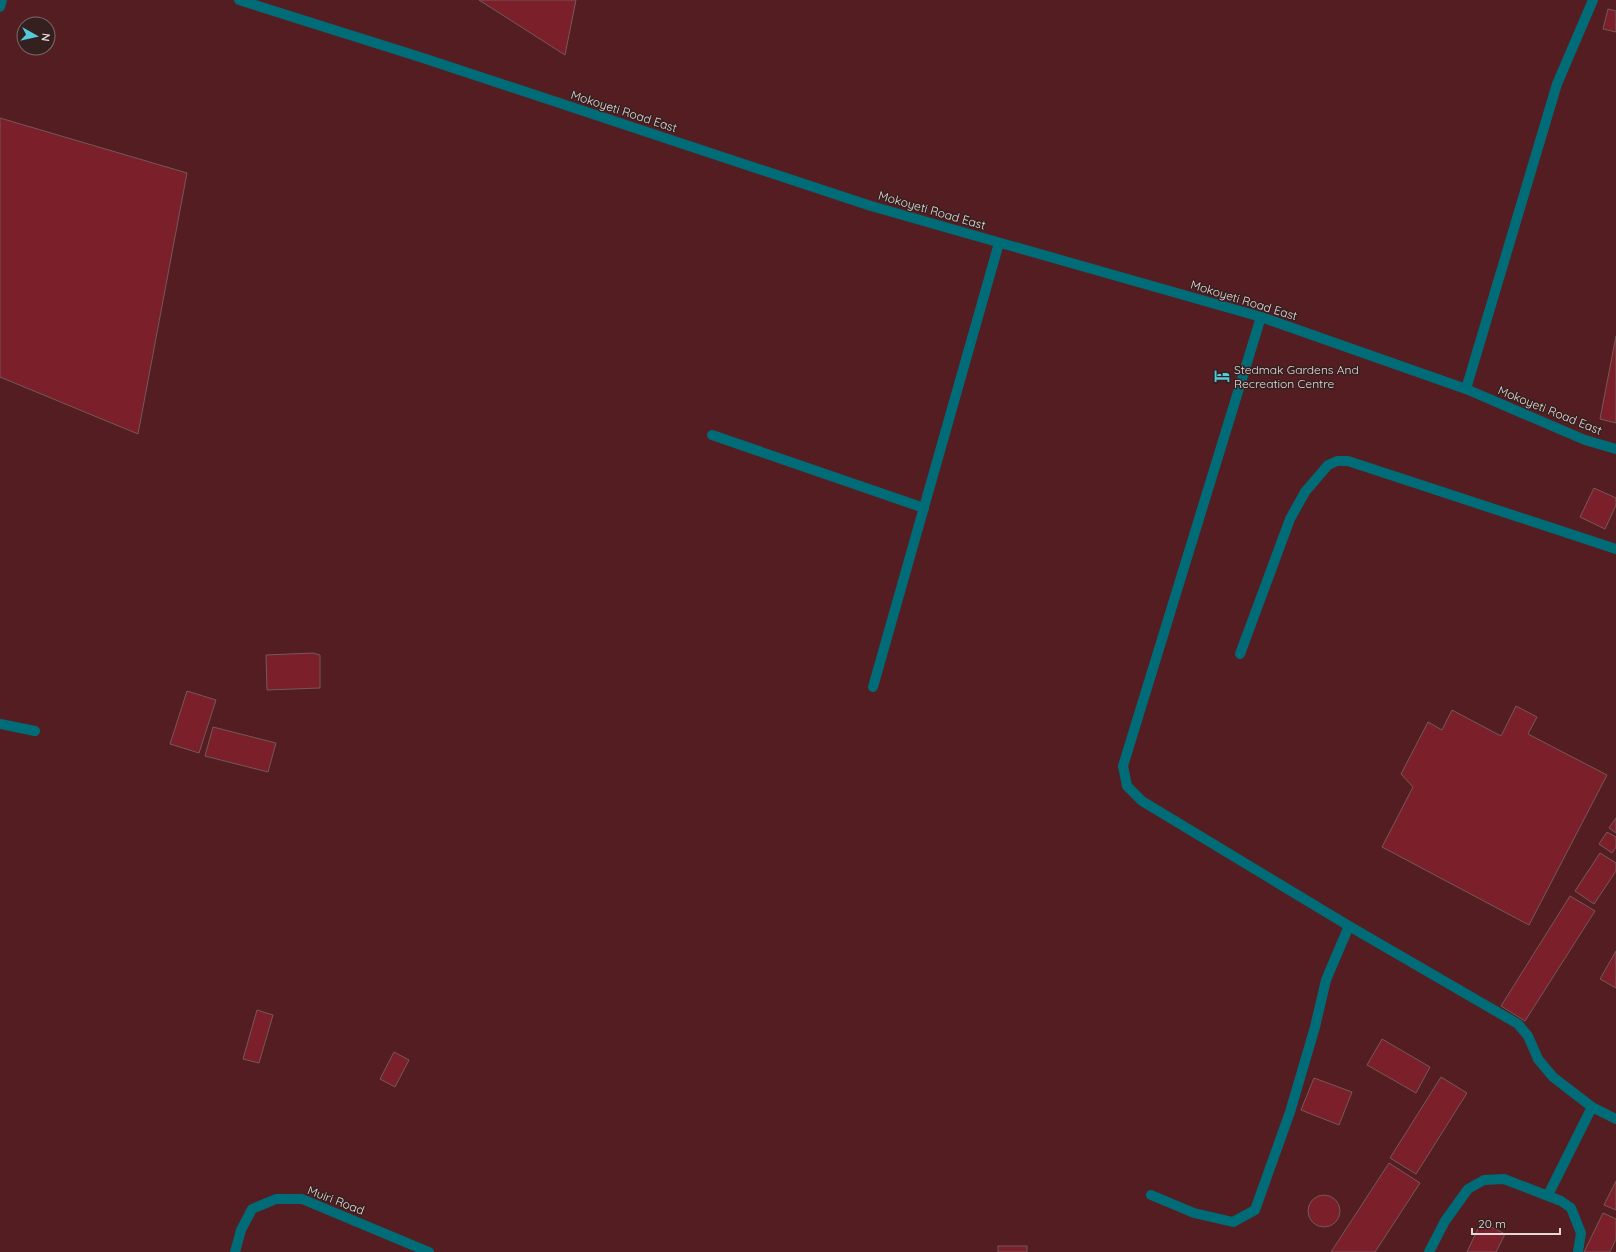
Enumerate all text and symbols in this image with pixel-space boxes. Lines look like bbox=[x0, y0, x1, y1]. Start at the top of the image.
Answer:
north arrow bbox=[16, 16, 56, 56]
text: N bbox=[38, 32, 53, 42]
street label: Mokoyeti Road East bbox=[569, 87, 679, 135]
street label: Mokoyeti Road East bbox=[877, 188, 987, 232]
street label: Mokoyeti Road East bbox=[1189, 277, 1299, 323]
place label: Stedmak Gardens And Recreation Centre bbox=[1234, 362, 1359, 391]
hotel icon: Stedmak Gardens And Recreation Centre bbox=[1213, 367, 1231, 385]
street label: Mokoyeti Road East bbox=[1496, 382, 1604, 438]
street label: Muiri Road bbox=[306, 1182, 366, 1218]
scale bar bbox=[1472, 1210, 1560, 1236]
text: 20 m bbox=[1478, 1216, 1506, 1231]

